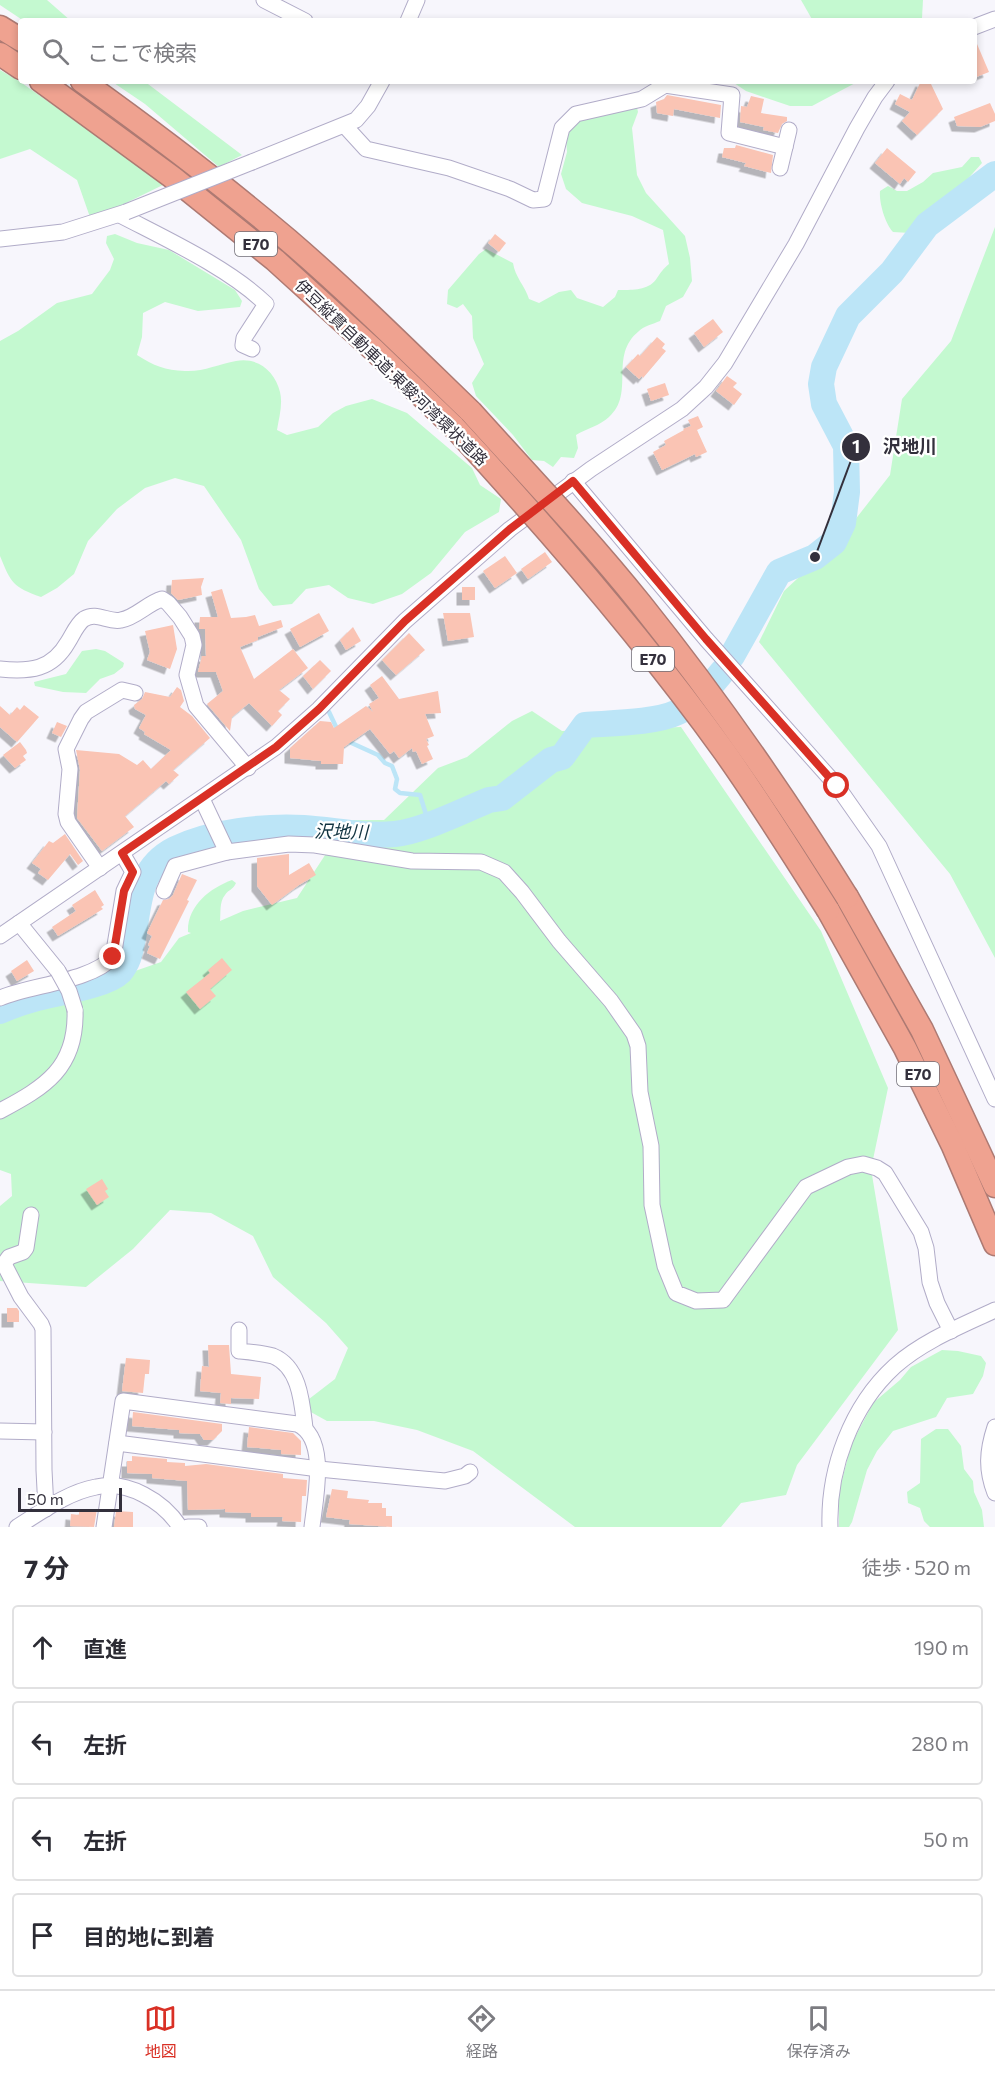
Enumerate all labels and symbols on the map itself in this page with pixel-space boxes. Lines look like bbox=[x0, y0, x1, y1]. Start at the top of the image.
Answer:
road number: E70 bbox=[235, 232, 277, 256]
street label: 伊豆縦貫自動車道;東駿河湾環状道路 bbox=[292, 275, 492, 469]
callout: 沢地川 bbox=[841, 429, 949, 465]
text: 1 bbox=[852, 435, 860, 457]
text: 沢地川 bbox=[883, 435, 937, 457]
road number: E70 bbox=[632, 647, 674, 671]
route start bbox=[823, 772, 849, 798]
water label: 沢地川 bbox=[314, 820, 370, 843]
route end bbox=[99, 943, 125, 969]
road number: E70 bbox=[897, 1062, 939, 1086]
scale bar bbox=[18, 1485, 122, 1512]

